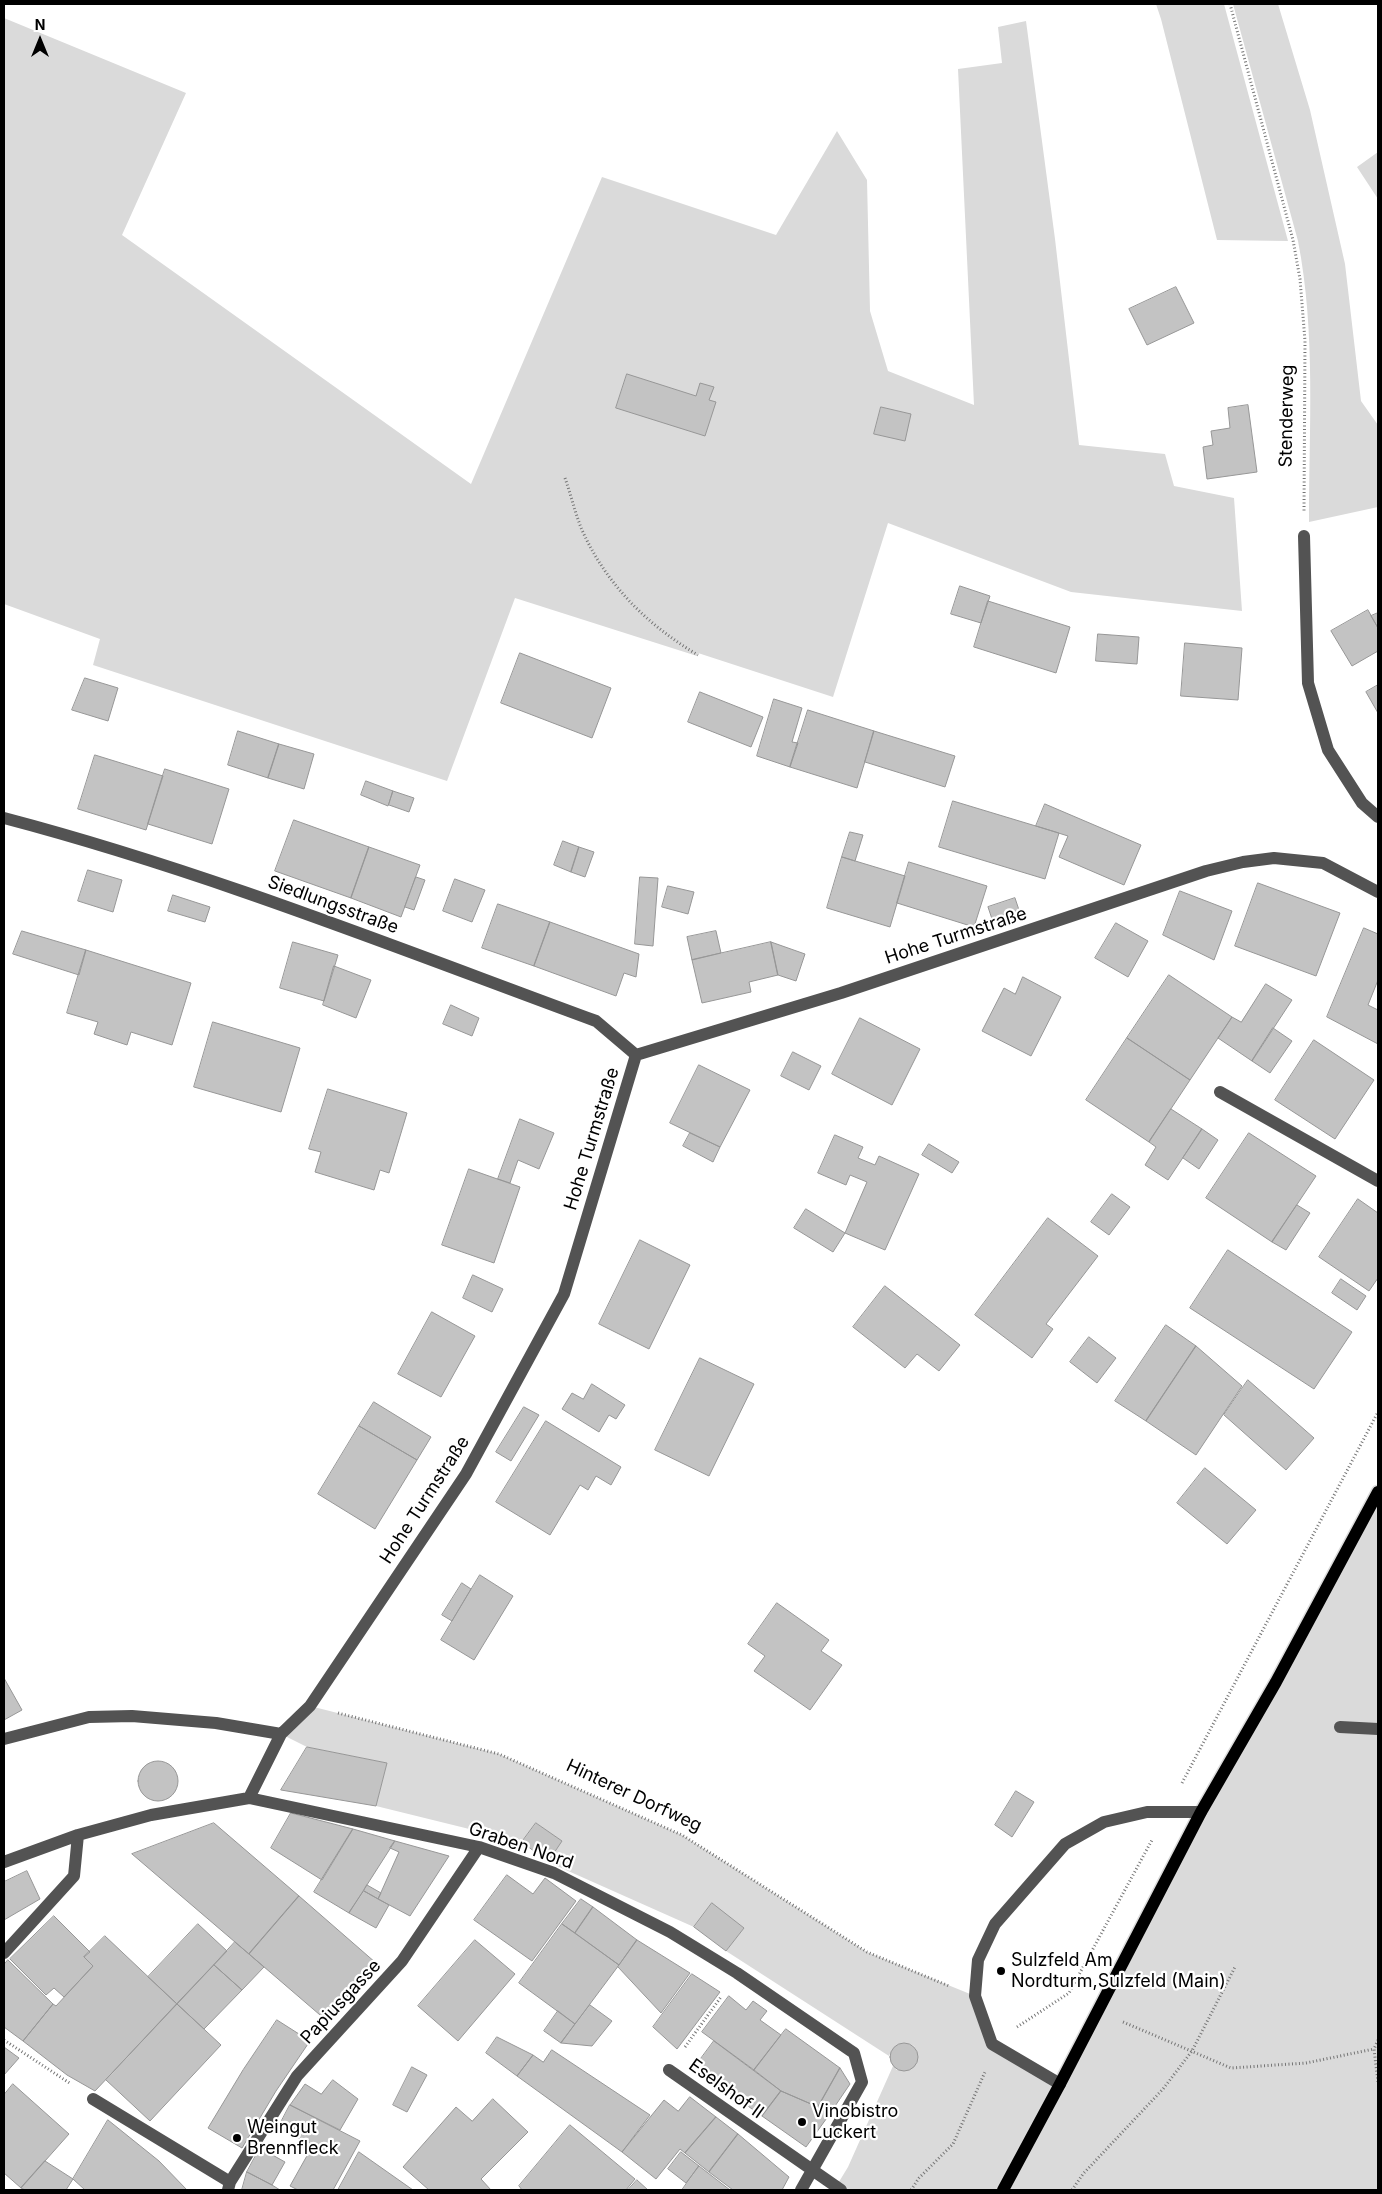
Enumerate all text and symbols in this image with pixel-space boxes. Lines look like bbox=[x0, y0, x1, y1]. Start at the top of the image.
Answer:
north arrow bbox=[15, 15, 65, 65]
text: N bbox=[35, 16, 45, 33]
street label: Stenderweg bbox=[1275, 364, 1299, 468]
street label: Siedlungsstraße bbox=[265, 871, 401, 939]
street label: Hohe Turmstraße bbox=[882, 903, 1030, 969]
street label: Hohe Turmstraße bbox=[560, 1065, 624, 1213]
street label: Hohe Turmstraße bbox=[376, 1432, 474, 1568]
street label: Hinterer Dorfweg bbox=[563, 1755, 705, 1837]
street label: Graben Nord bbox=[466, 1818, 576, 1874]
place label: Sulzfeld Am Nordturm,Sulzfeld (Main) bbox=[1011, 1950, 1226, 1992]
street label: Papiusgasse bbox=[296, 1955, 386, 2049]
marker: Sulzfeld Am Nordturm,Sulzfeld (Main) bbox=[995, 1965, 1007, 1977]
street label: Eselshof II bbox=[684, 2055, 768, 2123]
place label: Vinobistro Luckert bbox=[812, 2101, 898, 2144]
marker: Vinobistro Luckert bbox=[796, 2116, 808, 2128]
place label: Weingut Brennfleck bbox=[247, 2117, 339, 2160]
marker: Weingut Brennfleck bbox=[231, 2132, 243, 2144]

